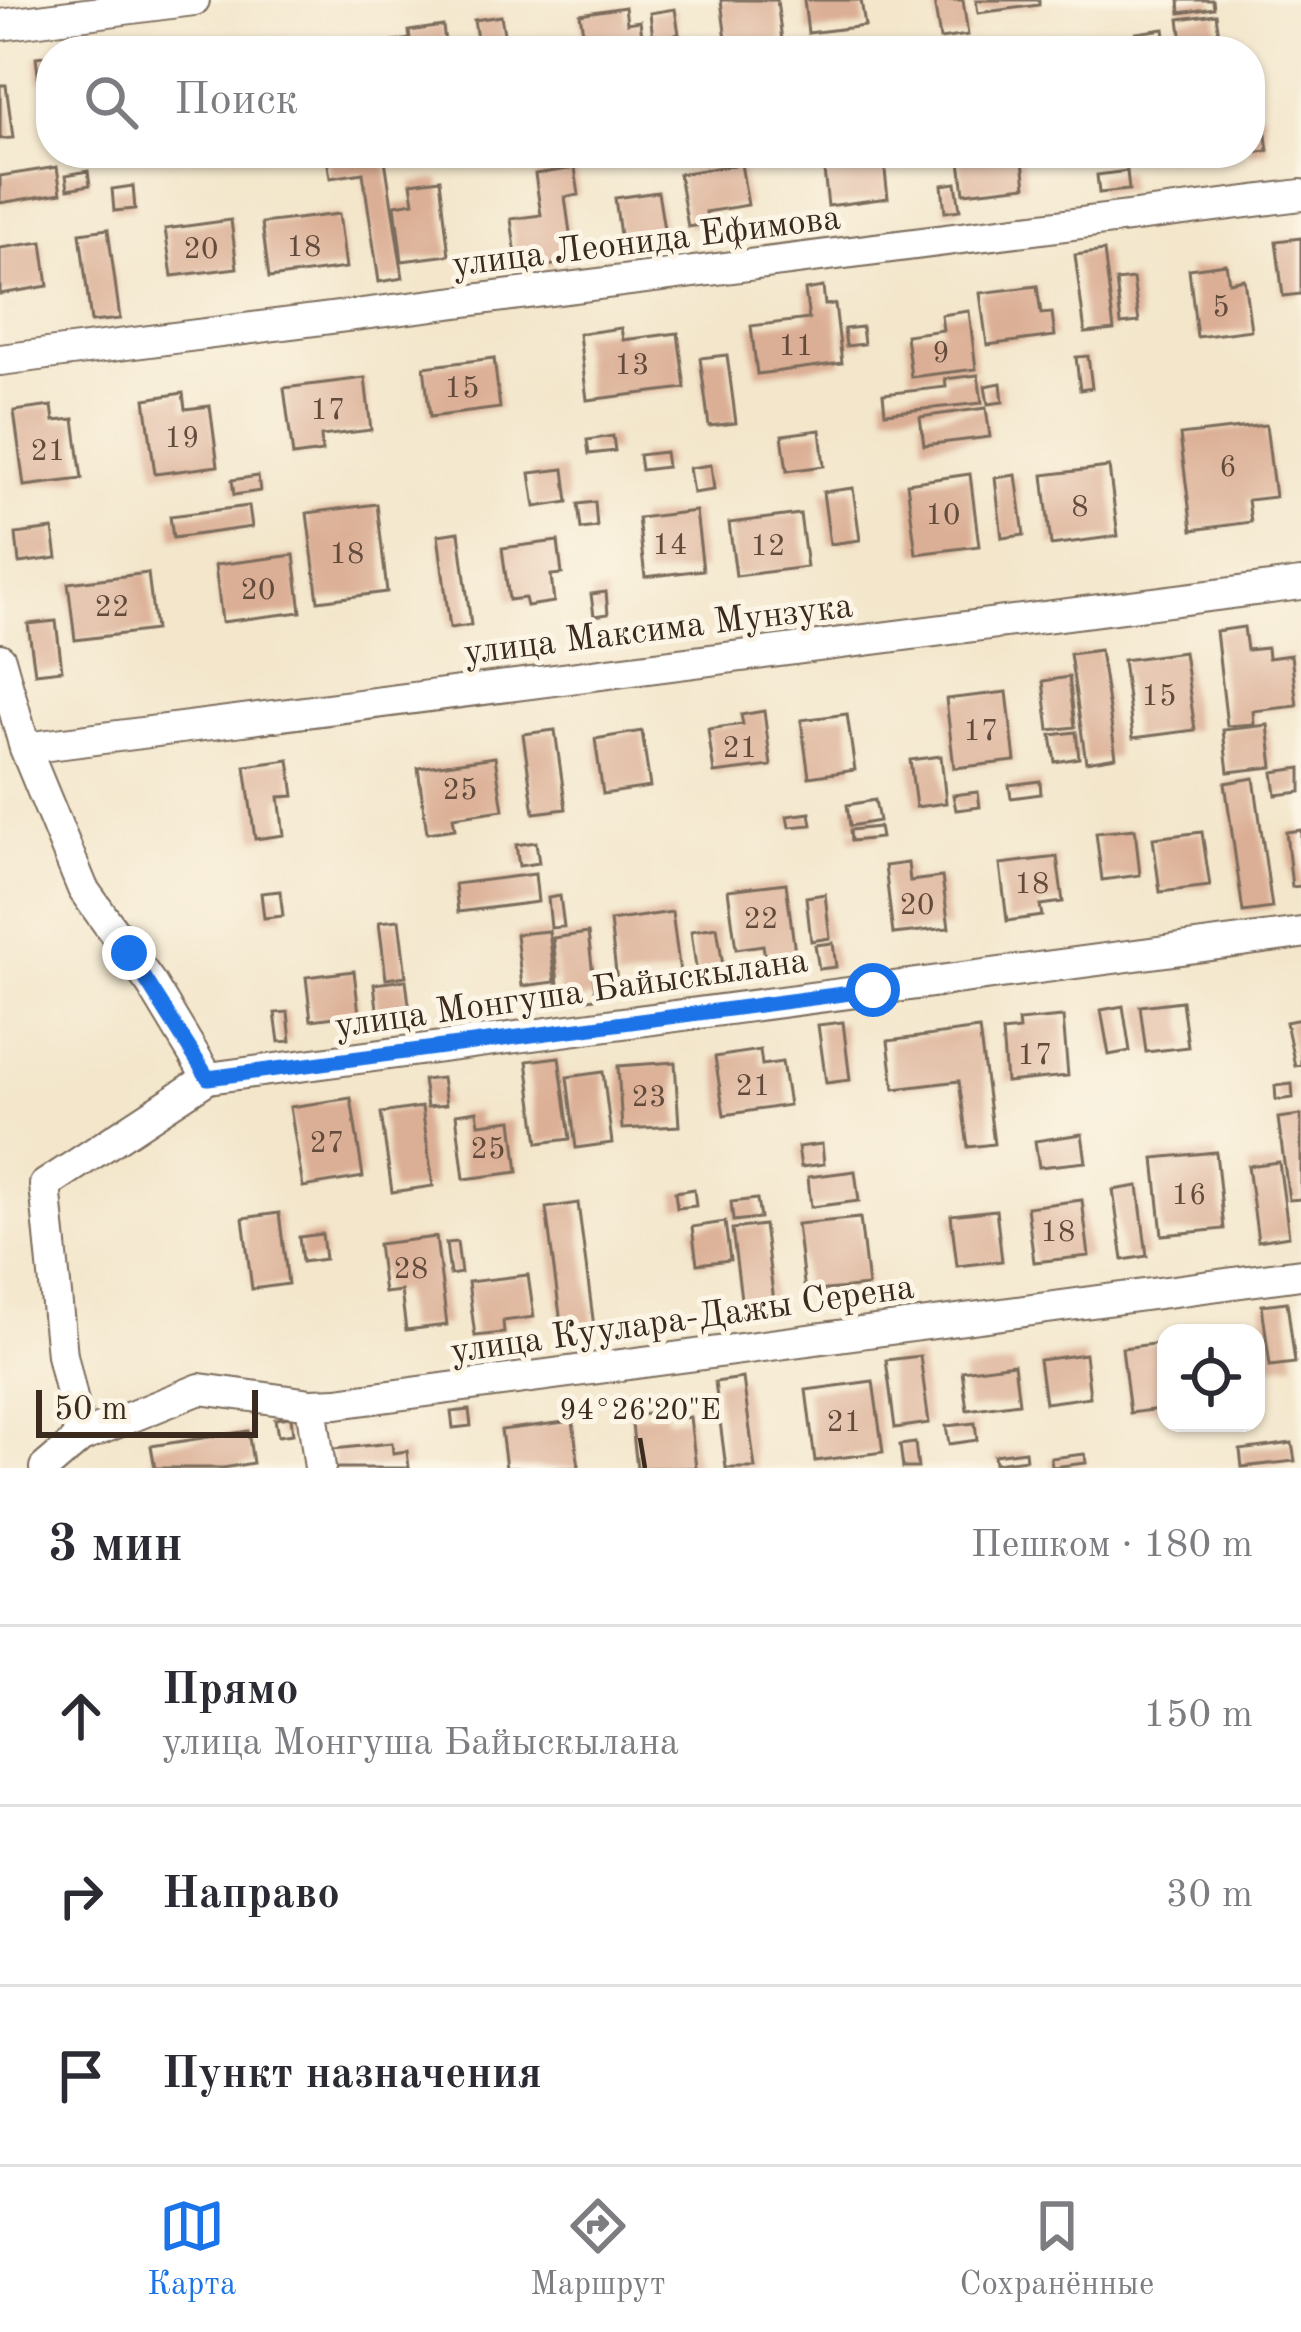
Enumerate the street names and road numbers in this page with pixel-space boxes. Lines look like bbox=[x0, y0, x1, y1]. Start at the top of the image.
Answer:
street label: улица Леонида Ефимова bbox=[450, 201, 843, 285]
street label: улица Максима Мунзука bbox=[462, 589, 855, 673]
street label: улица Монгуша Байыскылана bbox=[333, 944, 811, 1046]
street label: улица Куулара-Дажы Серена bbox=[448, 1271, 917, 1371]

